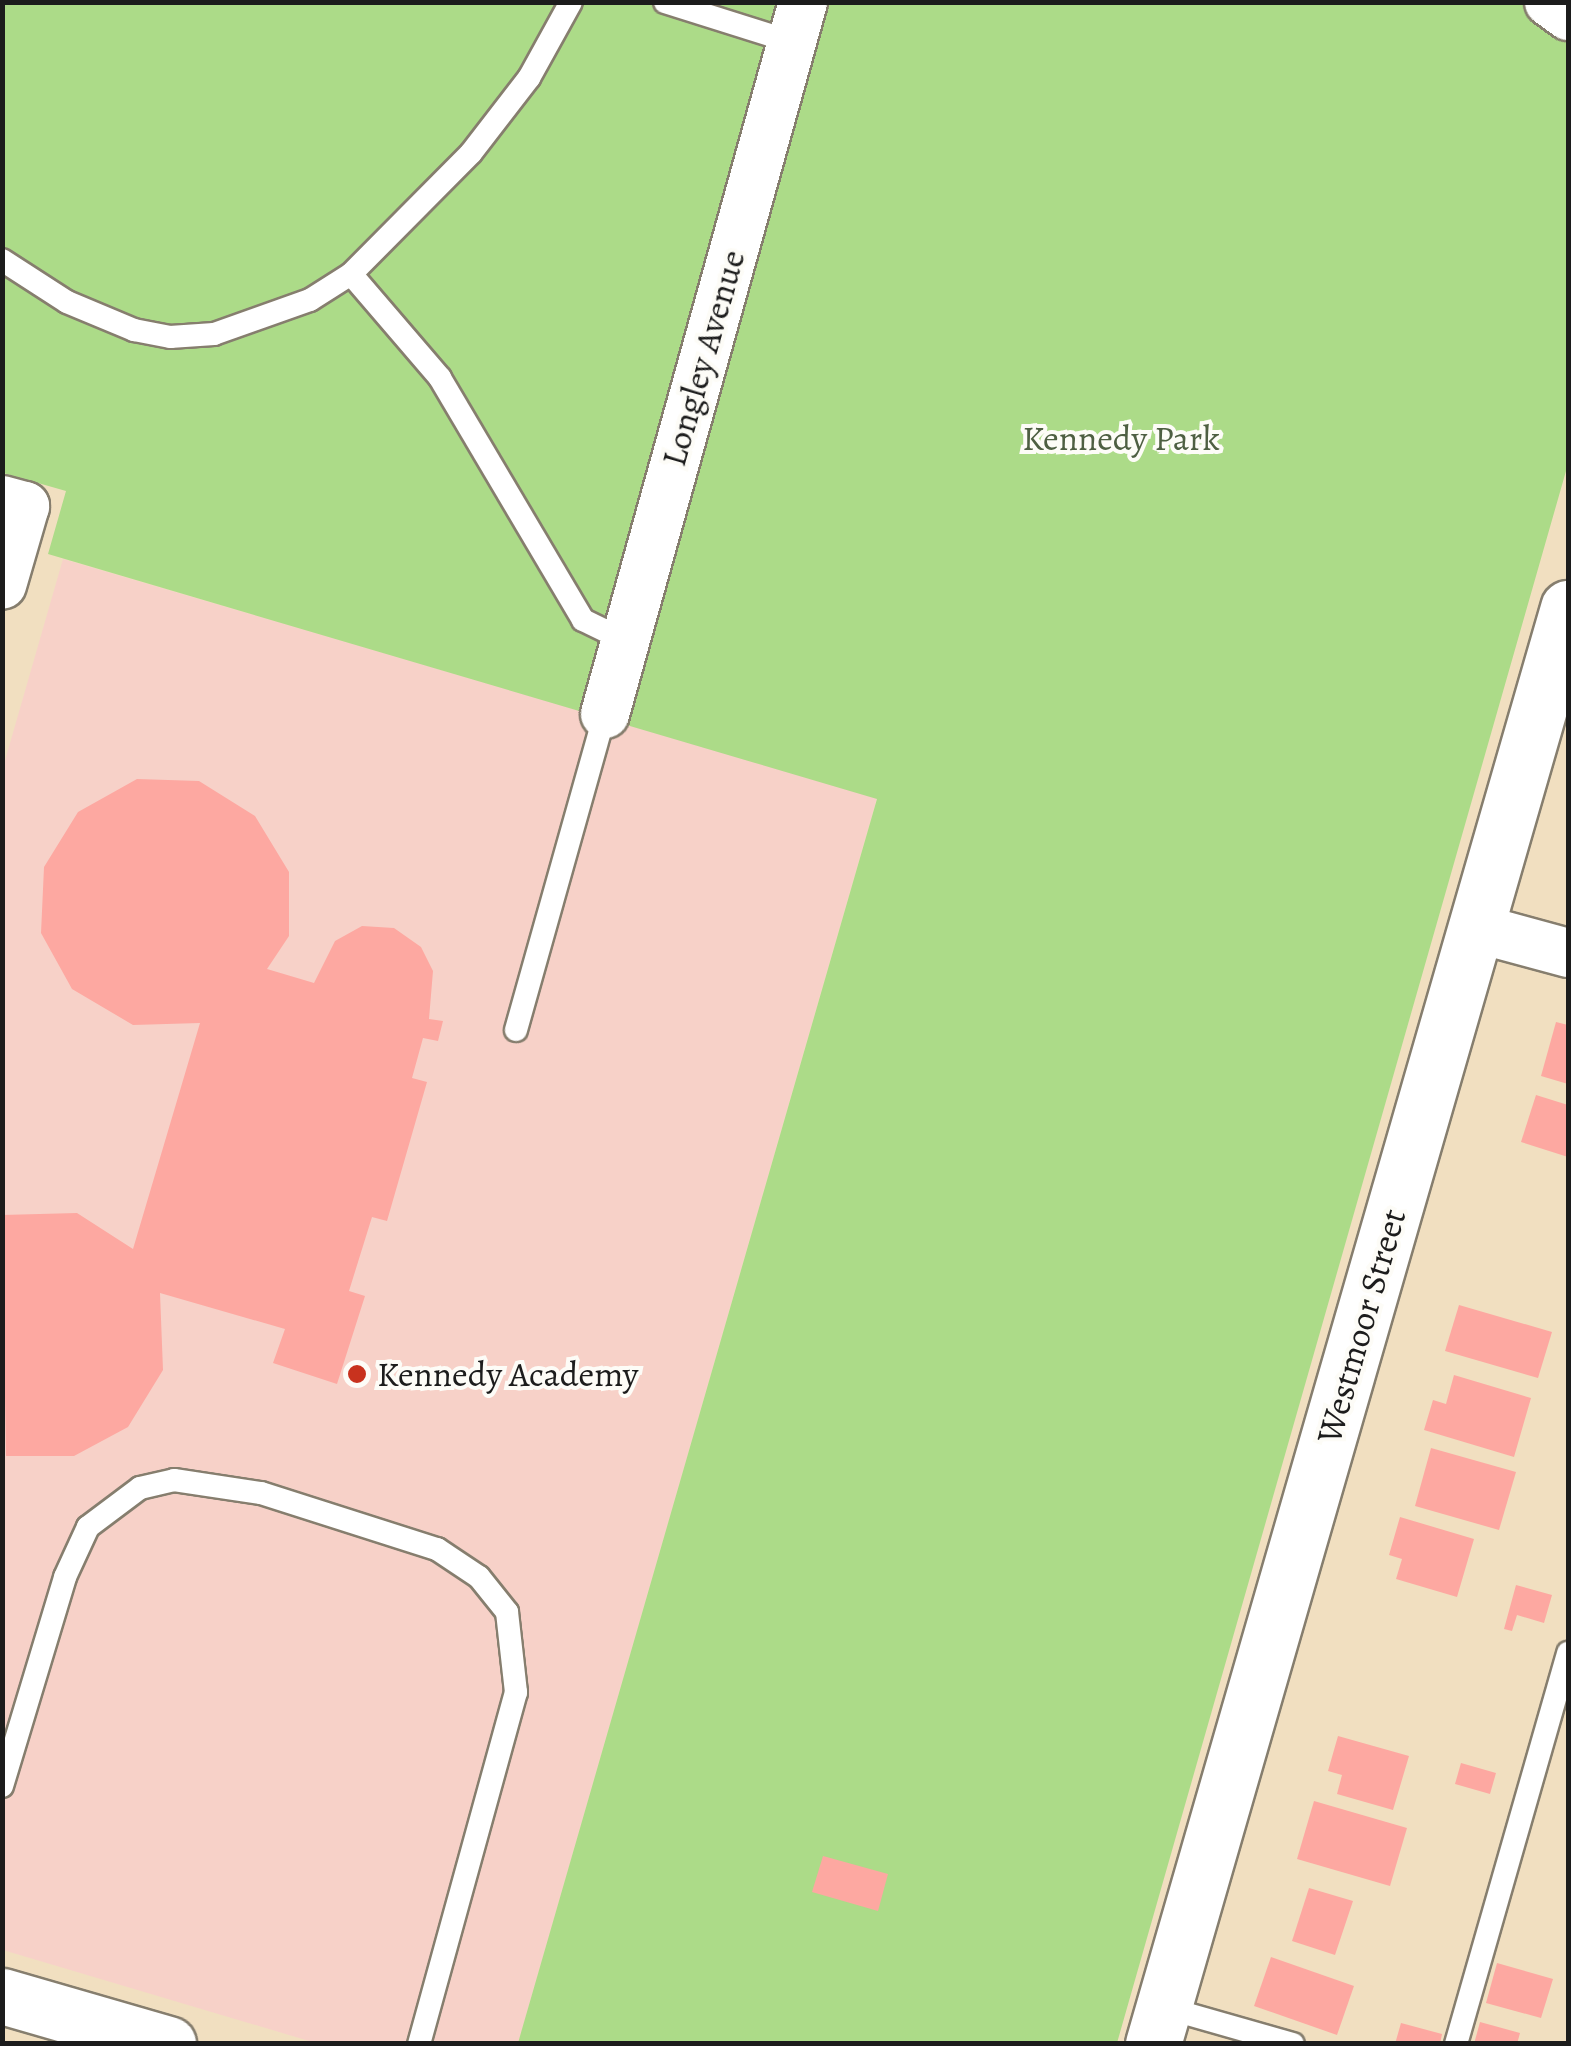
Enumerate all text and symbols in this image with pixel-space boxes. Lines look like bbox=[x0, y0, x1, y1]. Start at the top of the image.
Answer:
street label: Longley Avenue bbox=[652, 245, 754, 471]
park label: Kennedy Park bbox=[1022, 417, 1220, 459]
street label: Westmoor Street bbox=[1308, 1204, 1414, 1448]
place label: Kennedy Academy bbox=[377, 1353, 638, 1395]
marker: Kennedy Academy bbox=[346, 1363, 368, 1385]

